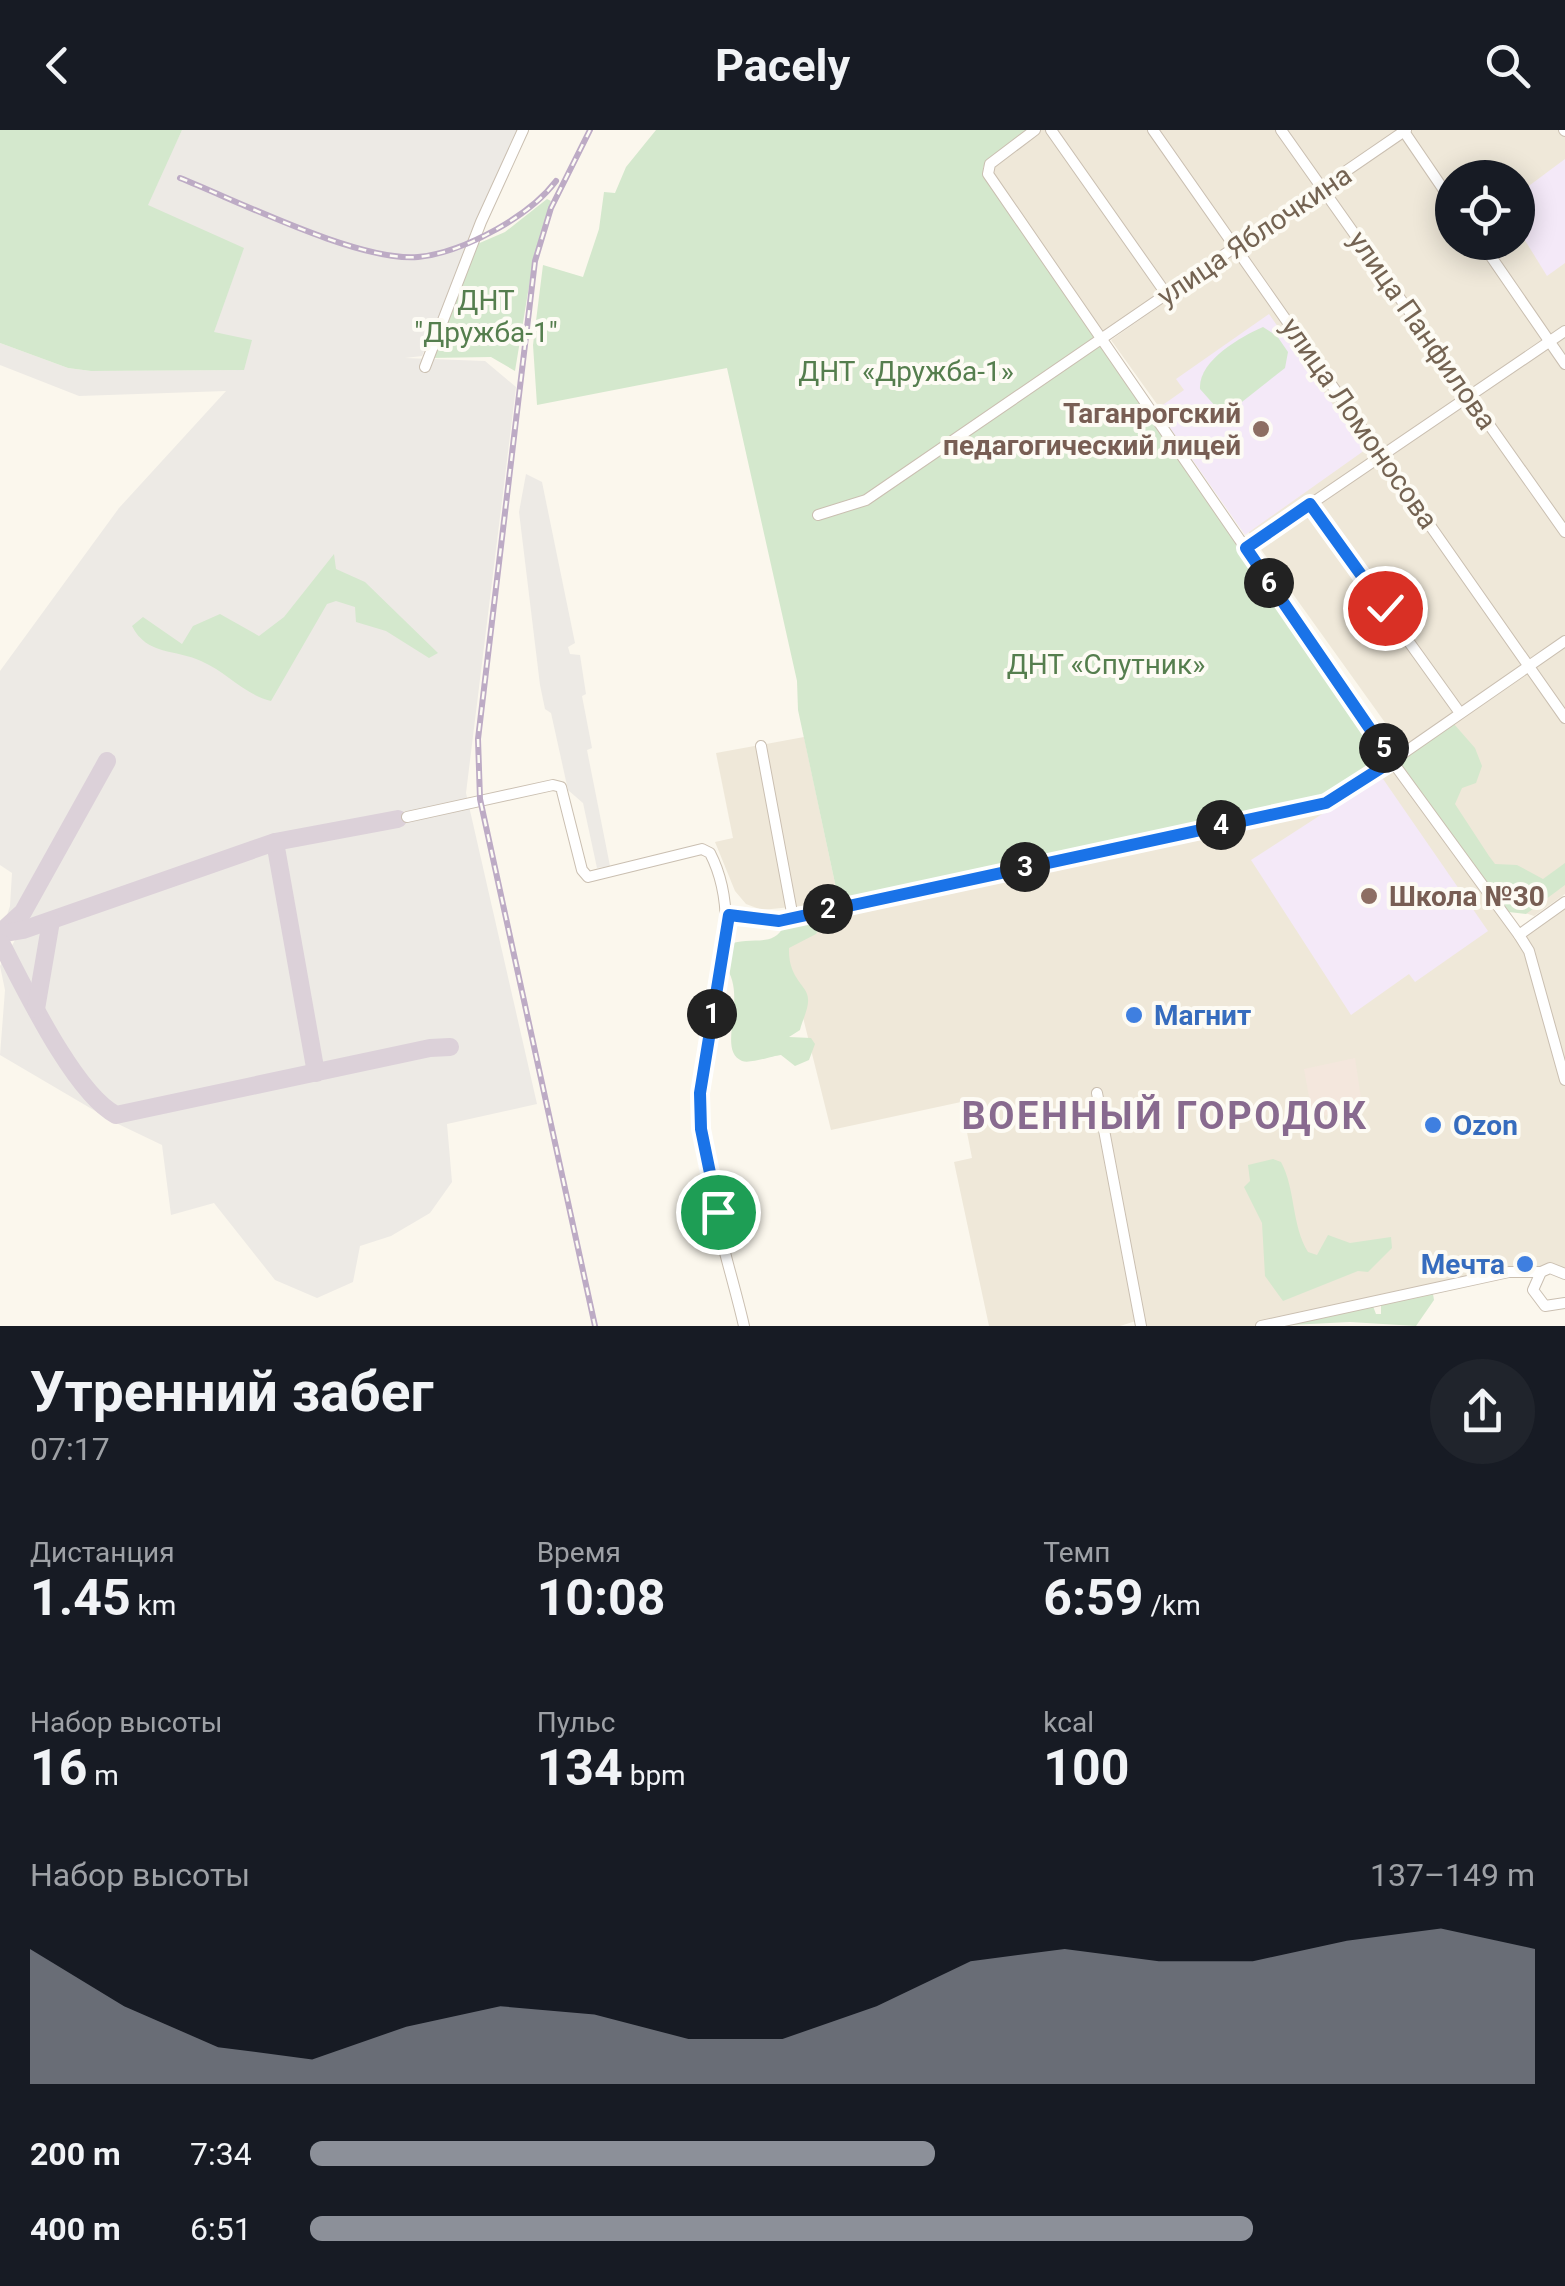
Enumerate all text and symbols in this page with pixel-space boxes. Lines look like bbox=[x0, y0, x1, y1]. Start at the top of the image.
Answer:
icon: back bbox=[30, 38, 85, 93]
icon: search bbox=[1480, 38, 1535, 93]
text: Pacely bbox=[715, 39, 850, 92]
street label: улица Яблочкина bbox=[1151, 158, 1358, 313]
map controls bbox=[1435, 160, 1535, 260]
button: locate bbox=[1435, 160, 1535, 260]
street label: улица Панфилова bbox=[1342, 225, 1504, 436]
park label: ДНТ "Дружба-1" bbox=[414, 284, 558, 349]
street label: улица Ломоносова bbox=[1274, 311, 1445, 535]
park label: ДНТ «Дружба-1» bbox=[798, 355, 1014, 388]
place label: Таганрогский педагогический лицей bbox=[943, 397, 1241, 462]
marker: Таганрогский педагогический лицей bbox=[1250, 418, 1272, 440]
pin: 6 bbox=[1244, 558, 1294, 608]
text: 6 bbox=[1261, 566, 1277, 599]
pin bbox=[1343, 566, 1428, 651]
icon: check bbox=[1358, 581, 1413, 636]
park label: ДНТ «Спутник» bbox=[1007, 648, 1205, 681]
pin: 5 bbox=[1359, 723, 1409, 773]
text: 5 bbox=[1376, 731, 1392, 764]
pin: 4 bbox=[1196, 800, 1246, 850]
text: 4 bbox=[1213, 808, 1229, 841]
pin: 3 bbox=[1000, 842, 1050, 892]
text: 3 bbox=[1017, 850, 1033, 883]
place label: Школа №30 bbox=[1389, 880, 1545, 913]
pin: 2 bbox=[803, 884, 853, 934]
marker: Школа №30 bbox=[1358, 885, 1380, 907]
text: 2 bbox=[820, 892, 836, 925]
pin: 1 bbox=[687, 989, 737, 1039]
text: 1 bbox=[704, 997, 720, 1030]
place label: Магнит bbox=[1154, 999, 1251, 1032]
marker: Магнит bbox=[1123, 1004, 1145, 1026]
district label: ВОЕННЫЙ ГОРОДОК bbox=[962, 1094, 1368, 1138]
place label: Ozon bbox=[1453, 1109, 1518, 1142]
marker: Ozon bbox=[1422, 1114, 1444, 1136]
pin bbox=[676, 1170, 761, 1255]
icon: arrive bbox=[691, 1185, 746, 1240]
place label: Мечта bbox=[1421, 1248, 1505, 1281]
marker: Мечта bbox=[1514, 1253, 1536, 1275]
button: share bbox=[1430, 1359, 1535, 1464]
text: Утренний забег bbox=[30, 1360, 434, 1424]
text: 07:17 bbox=[30, 1430, 110, 1468]
text: Дистанция bbox=[30, 1536, 175, 1569]
text: Время bbox=[537, 1536, 621, 1569]
text: Темп bbox=[1043, 1536, 1110, 1569]
text: 1.45 bbox=[30, 1569, 131, 1627]
text: 10:08 bbox=[537, 1569, 666, 1627]
text: 6:59 bbox=[1043, 1569, 1143, 1627]
text: km bbox=[131, 1589, 176, 1622]
text: /km bbox=[1143, 1589, 1201, 1622]
text: Набор высоты bbox=[30, 1706, 223, 1739]
text: Пульс bbox=[537, 1706, 615, 1739]
text: kcal bbox=[1043, 1706, 1094, 1739]
text: 16 bbox=[30, 1739, 87, 1797]
text: 134 bbox=[537, 1739, 623, 1797]
text: 100 bbox=[1043, 1739, 1129, 1797]
text: m bbox=[87, 1759, 119, 1792]
text: bpm bbox=[623, 1759, 686, 1792]
text: Набор высоты bbox=[30, 1856, 250, 1894]
text: 137–149 m bbox=[1370, 1856, 1535, 1894]
text: 200 m bbox=[30, 2135, 121, 2173]
text: 7:34 bbox=[190, 2135, 252, 2173]
text: 400 m bbox=[30, 2210, 121, 2248]
text: 6:51 bbox=[190, 2210, 252, 2248]

